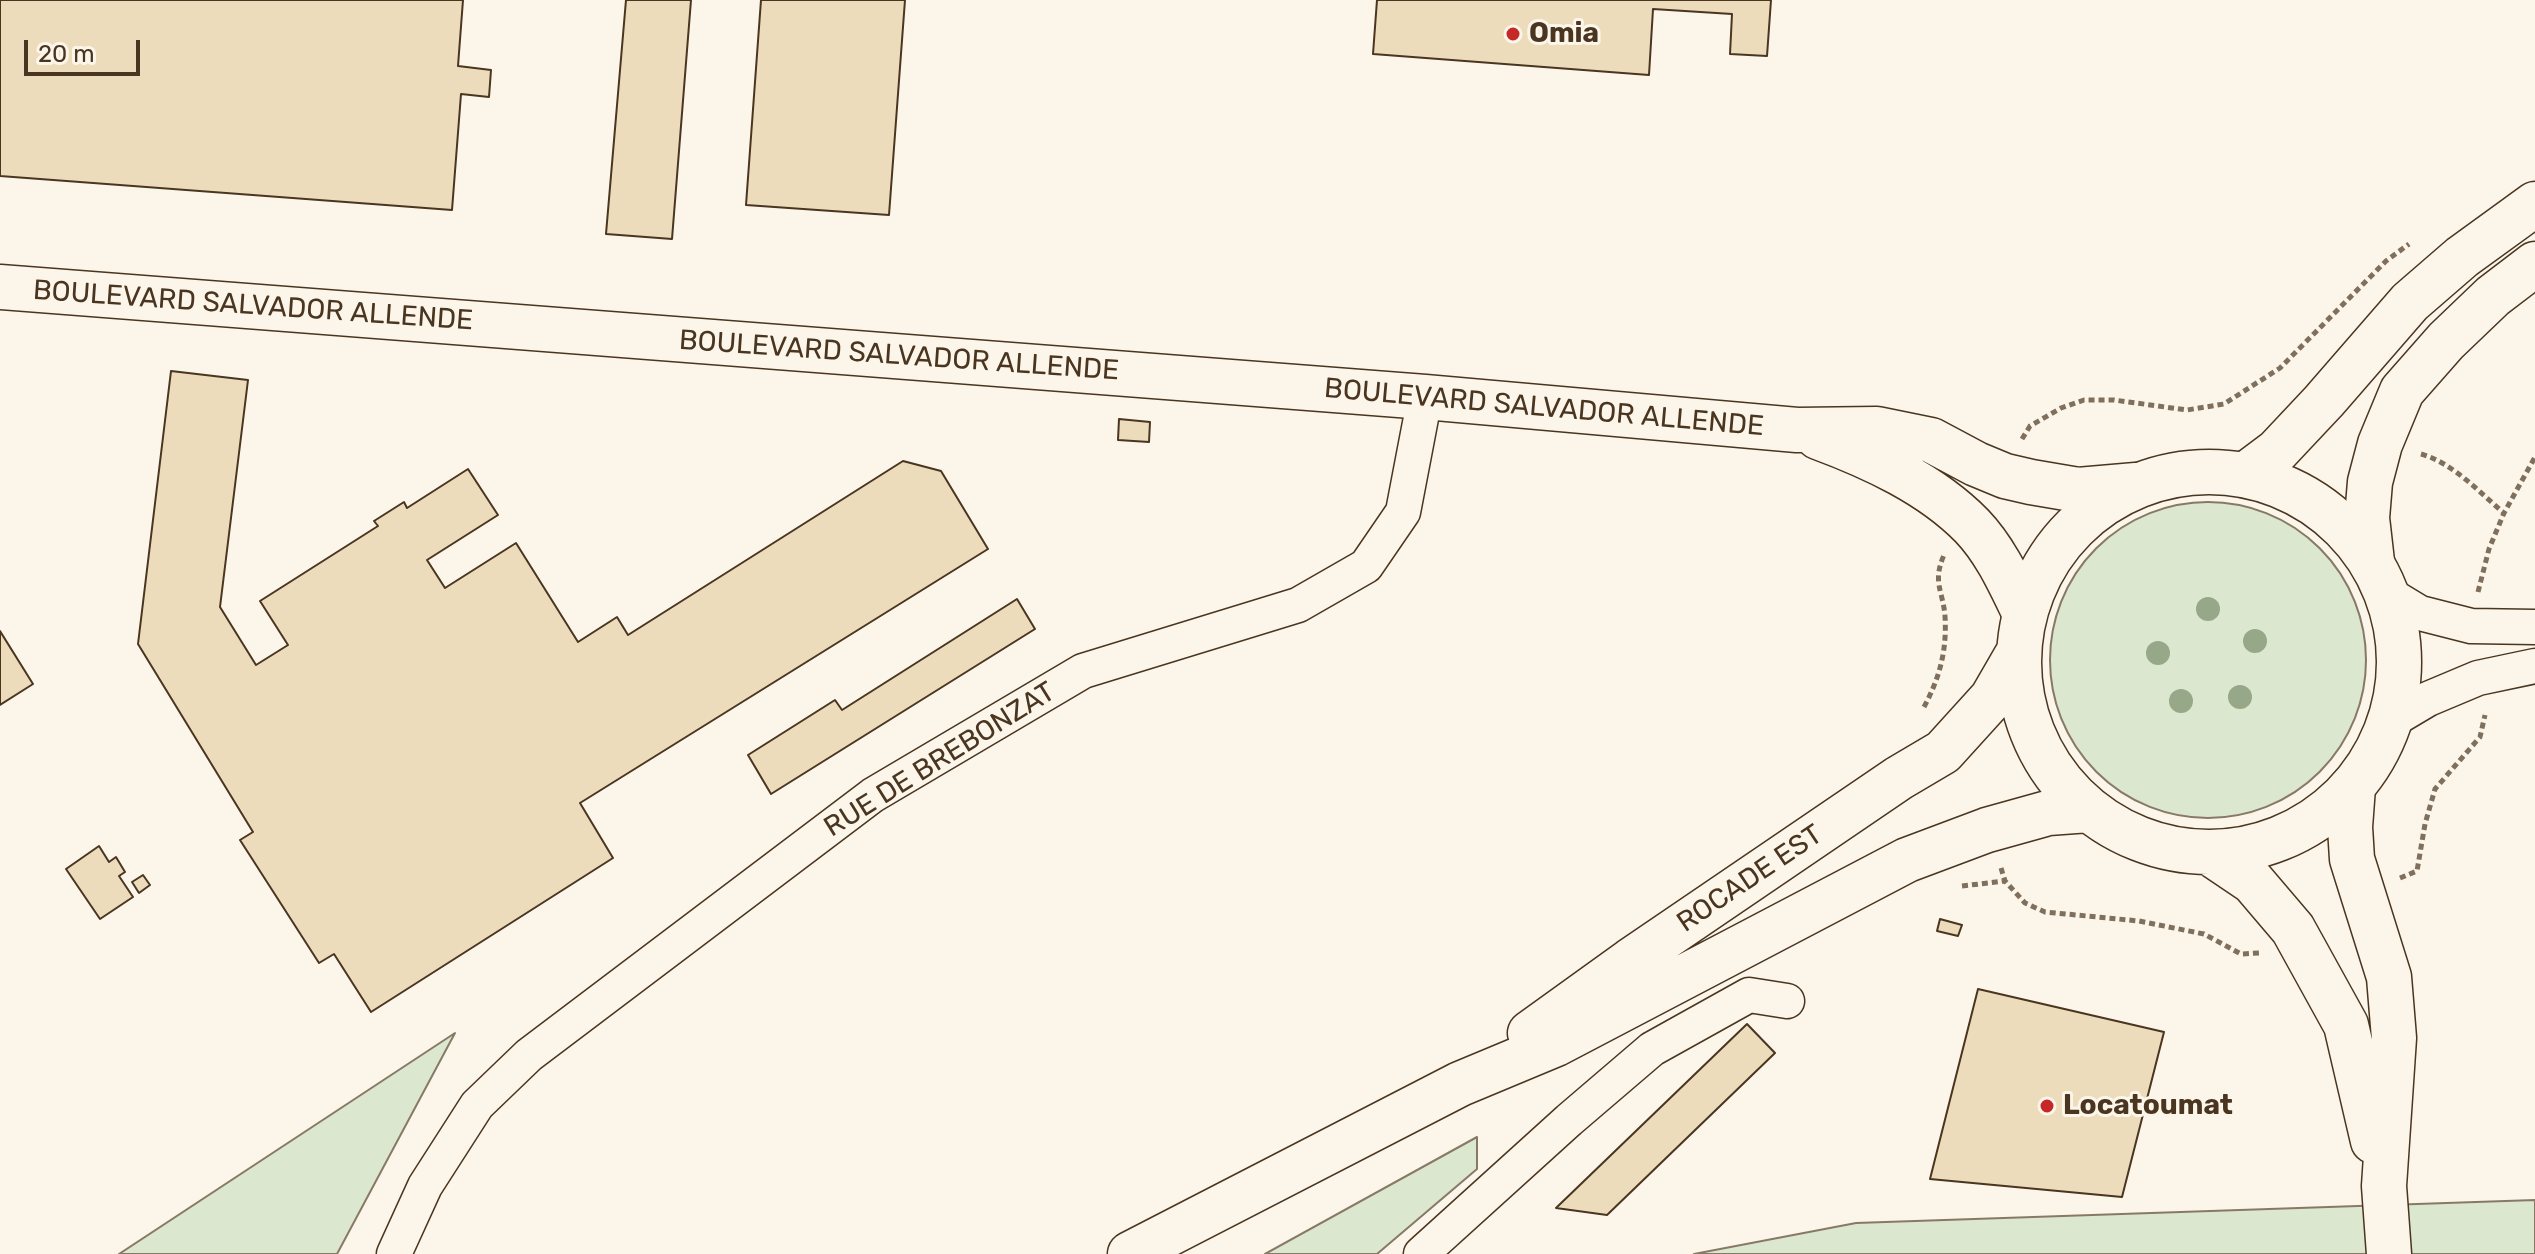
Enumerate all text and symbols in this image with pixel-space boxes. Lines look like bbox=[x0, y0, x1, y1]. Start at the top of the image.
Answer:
place label: Omia bbox=[1529, 17, 1599, 51]
scale bar bbox=[28, 24, 144, 74]
marker: Omia bbox=[1504, 25, 1522, 43]
text: 20 m bbox=[38, 40, 95, 68]
street label: BOULEVARD SALVADOR ALLENDE bbox=[32, 274, 474, 338]
street label: BOULEVARD SALVADOR ALLENDE bbox=[678, 324, 1120, 388]
street label: BOULEVARD SALVADOR ALLENDE bbox=[1323, 372, 1765, 444]
street label: RUE DE BREBONZAT bbox=[818, 675, 1062, 845]
street label: ROCADE EST bbox=[1671, 818, 1829, 940]
place label: Locatoumat bbox=[2063, 1089, 2233, 1123]
marker: Locatoumat bbox=[2038, 1097, 2056, 1115]

